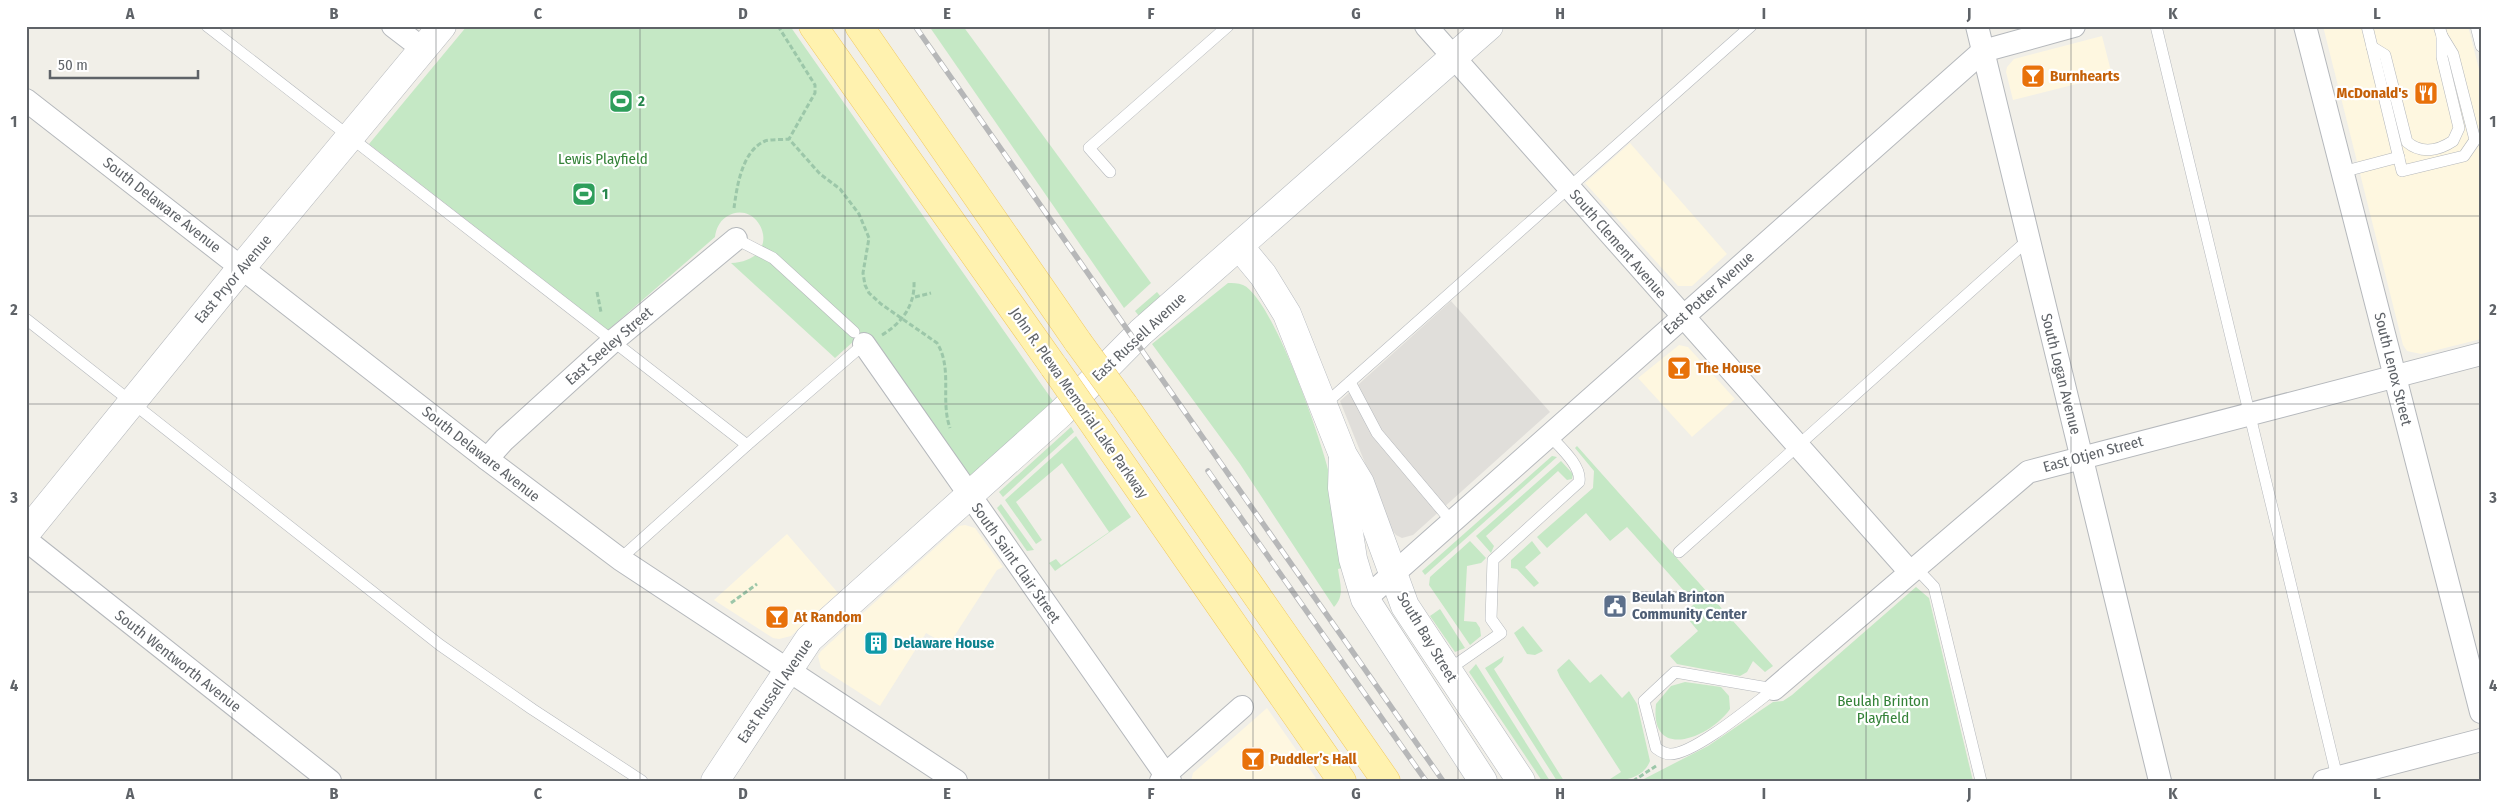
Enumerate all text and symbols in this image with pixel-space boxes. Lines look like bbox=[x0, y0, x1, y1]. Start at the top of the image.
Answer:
text: A bbox=[125, 4, 135, 23]
text: B bbox=[330, 4, 339, 23]
text: C bbox=[534, 4, 543, 23]
text: D bbox=[738, 4, 748, 23]
text: E bbox=[943, 4, 951, 23]
text: F bbox=[1147, 4, 1155, 23]
text: G bbox=[1351, 4, 1361, 23]
text: H bbox=[1555, 4, 1565, 23]
text: I bbox=[1762, 4, 1766, 23]
text: J bbox=[1966, 4, 1971, 23]
text: K bbox=[2168, 4, 2178, 23]
text: L bbox=[2373, 4, 2381, 23]
scale bar bbox=[50, 48, 198, 80]
text: 50 m bbox=[58, 56, 88, 74]
bar icon: Burnhearts bbox=[2020, 63, 2046, 89]
place label: Burnhearts bbox=[2050, 67, 2120, 85]
restaurant icon: McDonald's bbox=[2413, 80, 2439, 106]
place label: McDonald's bbox=[2337, 84, 2408, 102]
sports icon: 2 bbox=[608, 88, 634, 114]
place label: 2 bbox=[637, 92, 645, 110]
text: 1 bbox=[11, 112, 17, 131]
text: 1 bbox=[2490, 112, 2496, 131]
park label: Lewis Playfield bbox=[558, 150, 648, 168]
street label: South Delaware Avenue bbox=[99, 153, 225, 257]
sports icon: 1 bbox=[571, 181, 597, 207]
place label: 1 bbox=[602, 185, 608, 203]
street label: South Clement Avenue bbox=[1566, 186, 1670, 302]
street label: East Pryor Avenue bbox=[191, 231, 275, 327]
street label: East Potter Avenue bbox=[1660, 248, 1758, 338]
street label: East Russell Avenue bbox=[1088, 289, 1190, 385]
text: 2 bbox=[9, 300, 18, 319]
text: 2 bbox=[2488, 300, 2497, 319]
street label: East Seeley Street bbox=[562, 303, 656, 389]
street label: John R. Plewa Memorial Lake Parkway bbox=[1006, 304, 1152, 502]
street label: South Logan Avenue bbox=[2037, 311, 2085, 437]
street label: South Lenox Street bbox=[2370, 311, 2416, 427]
bar icon: The House bbox=[1666, 355, 1692, 381]
place label: The House bbox=[1696, 359, 1761, 377]
street label: South Delaware Avenue bbox=[418, 402, 544, 506]
street label: East Otjen Street bbox=[2041, 432, 2145, 476]
text: 3 bbox=[9, 488, 18, 507]
text: 3 bbox=[2488, 488, 2497, 507]
street label: South Saint Clair Street bbox=[968, 499, 1064, 627]
place label: Beulah Brinton Community Center bbox=[1632, 588, 1747, 623]
street label: South Bay Street bbox=[1393, 589, 1461, 685]
public building icon: Beulah Brinton Community Center bbox=[1602, 593, 1628, 619]
bar icon: At Random bbox=[764, 604, 790, 630]
street label: South Wentworth Avenue bbox=[111, 606, 245, 716]
place label: At Random bbox=[793, 608, 862, 626]
building icon: Delaware House bbox=[863, 630, 889, 656]
place label: Delaware House bbox=[894, 634, 995, 652]
street label: East Russell Avenue bbox=[734, 636, 816, 746]
text: 4 bbox=[10, 676, 18, 695]
text: 4 bbox=[2489, 676, 2497, 695]
park label: Beulah Brinton Playfield bbox=[1837, 692, 1929, 727]
bar icon: Puddler’s Hall bbox=[1240, 746, 1266, 772]
place label: Puddler’s Hall bbox=[1270, 750, 1358, 768]
text: A bbox=[125, 784, 135, 803]
text: B bbox=[330, 784, 339, 803]
text: C bbox=[534, 784, 543, 803]
text: D bbox=[738, 784, 748, 803]
text: E bbox=[943, 784, 951, 803]
text: F bbox=[1147, 784, 1155, 803]
text: G bbox=[1351, 784, 1361, 803]
text: H bbox=[1555, 784, 1565, 803]
text: I bbox=[1762, 784, 1766, 803]
text: J bbox=[1966, 784, 1971, 803]
text: K bbox=[2168, 784, 2178, 803]
text: L bbox=[2373, 784, 2381, 803]

